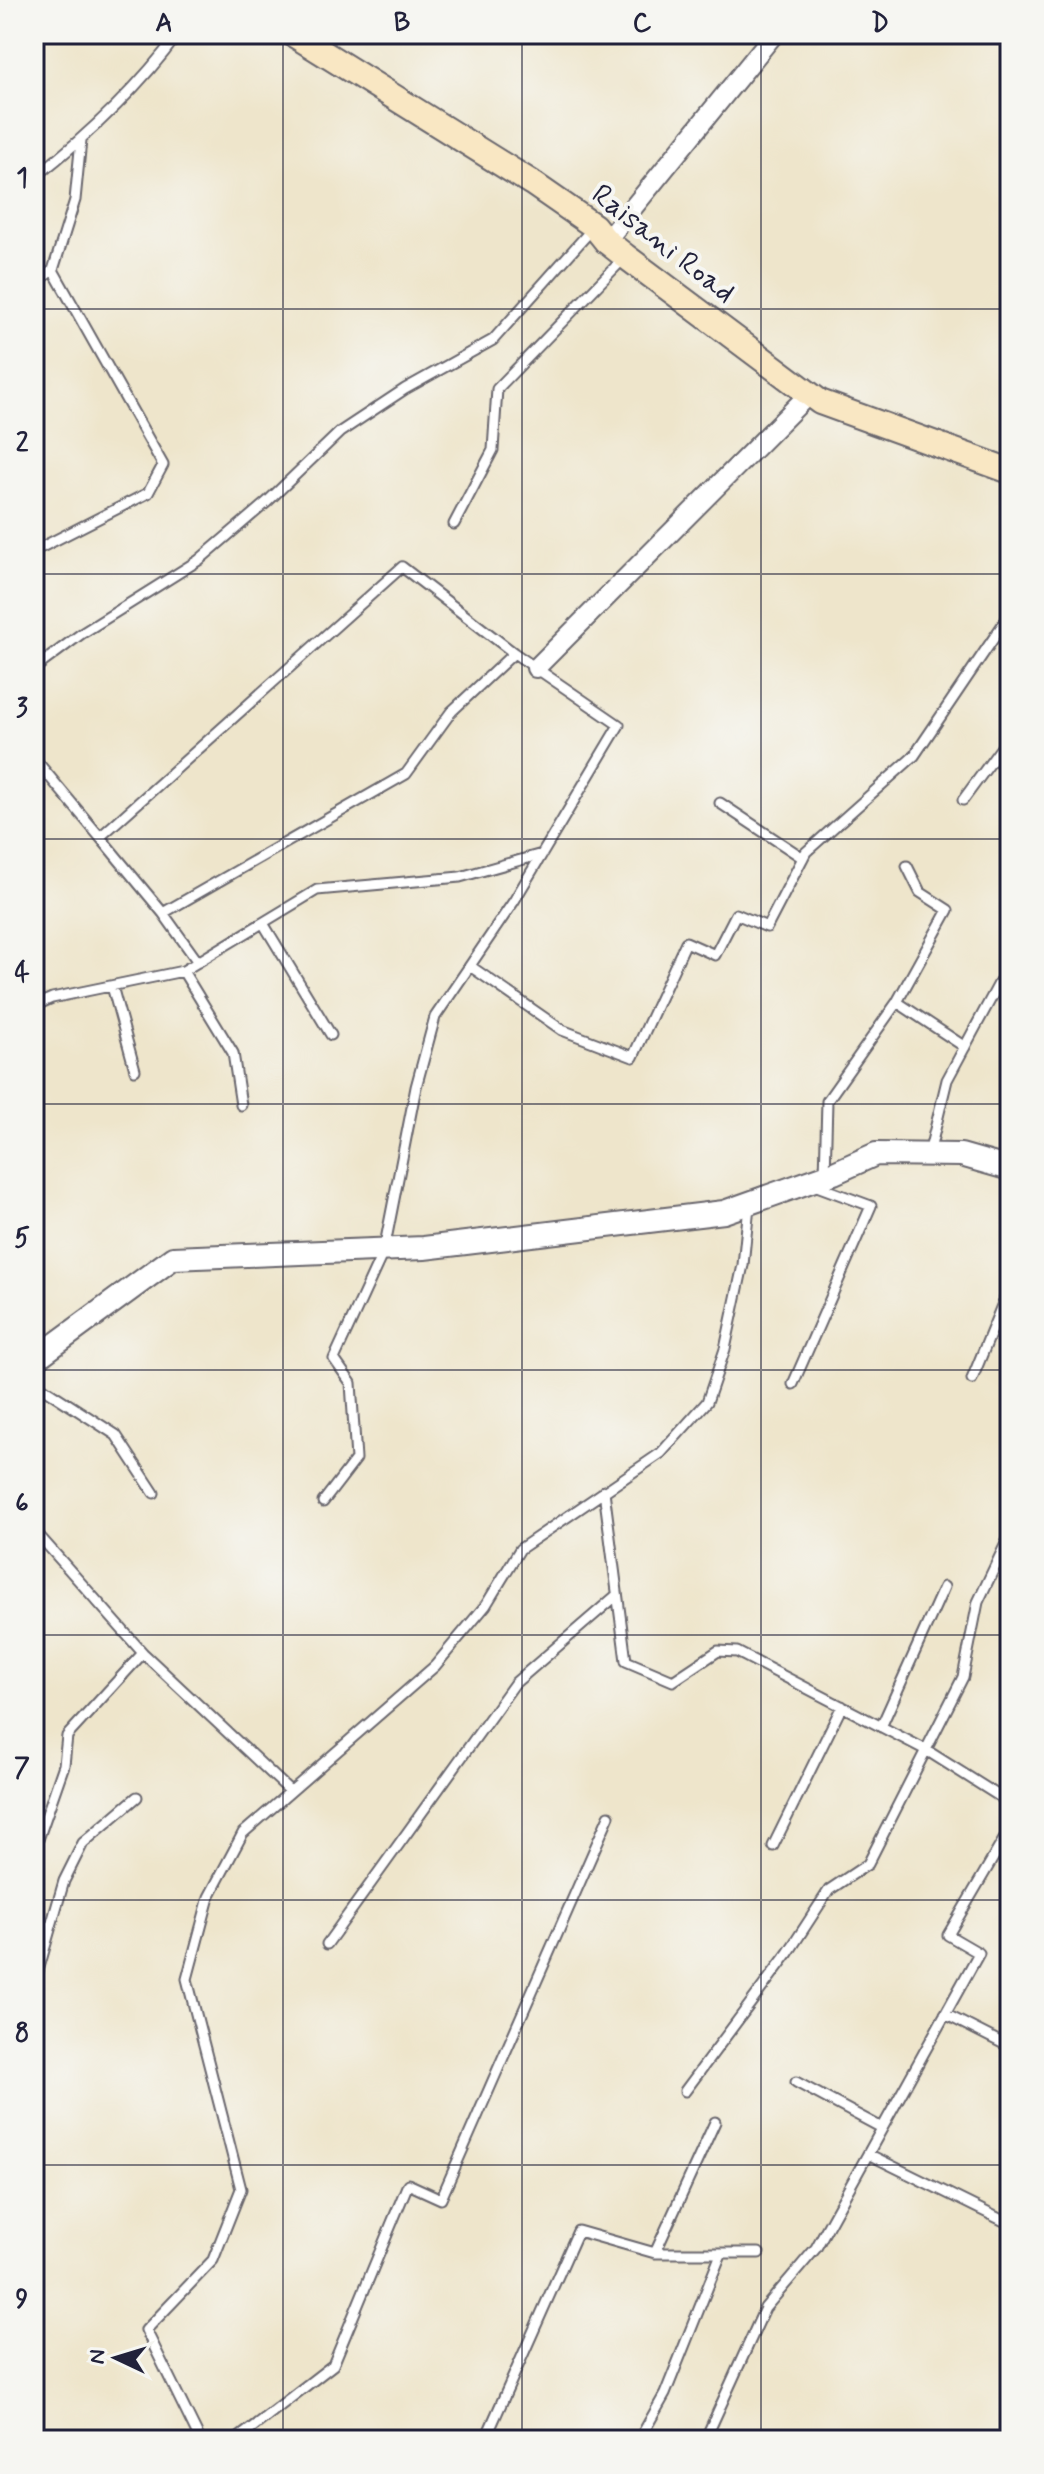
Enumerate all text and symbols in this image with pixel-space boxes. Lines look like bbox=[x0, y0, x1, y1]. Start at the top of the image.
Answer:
text: A bbox=[155, 7, 173, 41]
text: B bbox=[394, 7, 410, 41]
text: C bbox=[633, 7, 652, 41]
text: D bbox=[871, 7, 889, 41]
text: 1 bbox=[16, 162, 28, 196]
street label: Raisani Road bbox=[583, 176, 743, 313]
text: 2 bbox=[16, 427, 29, 461]
text: 3 bbox=[16, 692, 28, 726]
text: 4 bbox=[14, 957, 30, 991]
text: 5 bbox=[14, 1222, 30, 1256]
text: 6 bbox=[15, 1487, 29, 1521]
text: 7 bbox=[14, 1752, 30, 1786]
text: 8 bbox=[15, 2017, 29, 2051]
text: 9 bbox=[16, 2283, 29, 2317]
north arrow bbox=[76, 2318, 156, 2398]
text: N bbox=[84, 2348, 113, 2365]

